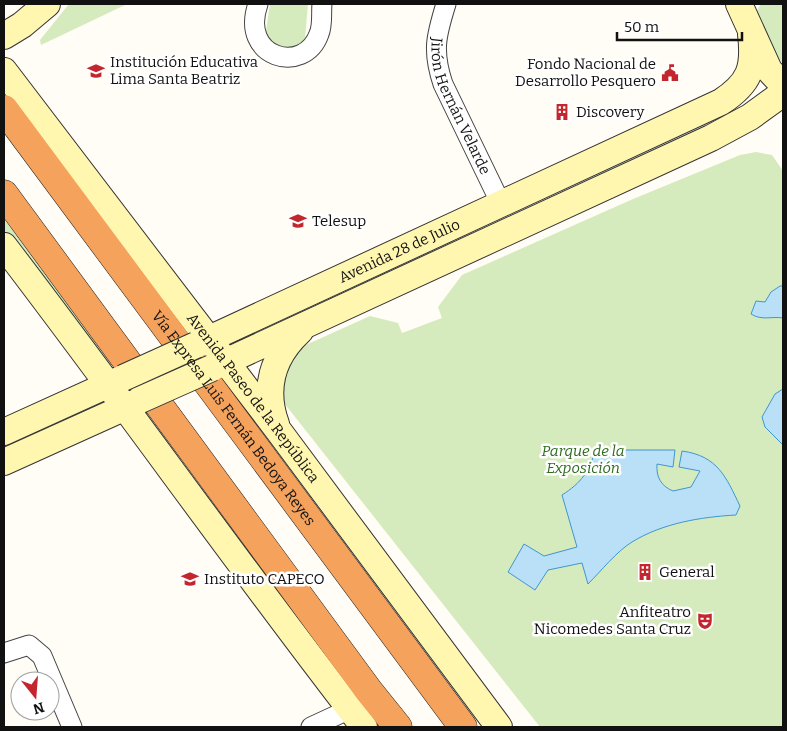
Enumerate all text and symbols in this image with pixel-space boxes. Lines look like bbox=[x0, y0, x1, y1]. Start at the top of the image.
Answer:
scale bar bbox=[617, 10, 742, 42]
text: 50 m bbox=[624, 18, 660, 36]
street label: Jirón Hernán Velarde bbox=[427, 35, 494, 177]
place label: Institución Educativa Lima Santa Beatriz bbox=[110, 53, 258, 88]
place label: Fondo Nacional de Desarrollo Pesquero bbox=[515, 55, 656, 90]
school or university icon: Institución Educativa Lima Santa Beatriz bbox=[86, 61, 106, 81]
public building icon: Fondo Nacional de Desarrollo Pesquero bbox=[660, 63, 680, 83]
building icon: Discovery bbox=[552, 102, 572, 122]
place label: Discovery bbox=[576, 103, 645, 121]
school or university icon: Telesup bbox=[288, 211, 308, 231]
place label: Telesup bbox=[312, 212, 366, 230]
street label: Avenida 28 de Julio bbox=[336, 215, 463, 287]
street label: Vía Expresa Luis Fernán Bedoya Reyes bbox=[148, 307, 319, 529]
street label: Avenida Paseo de la República bbox=[183, 310, 323, 486]
park label: Parque de la Exposición bbox=[541, 442, 625, 477]
building icon: General bbox=[635, 562, 655, 582]
place label: General bbox=[659, 563, 715, 581]
school or university icon: Instituto CAPECO bbox=[180, 569, 200, 589]
place label: Instituto CAPECO bbox=[204, 570, 325, 588]
place label: Anfiteatro Nicomedes Santa Cruz bbox=[534, 603, 691, 638]
theatre icon: Anfiteatro Nicomedes Santa Cruz bbox=[695, 611, 715, 631]
north arrow bbox=[10, 671, 60, 721]
text: N bbox=[31, 698, 46, 718]

